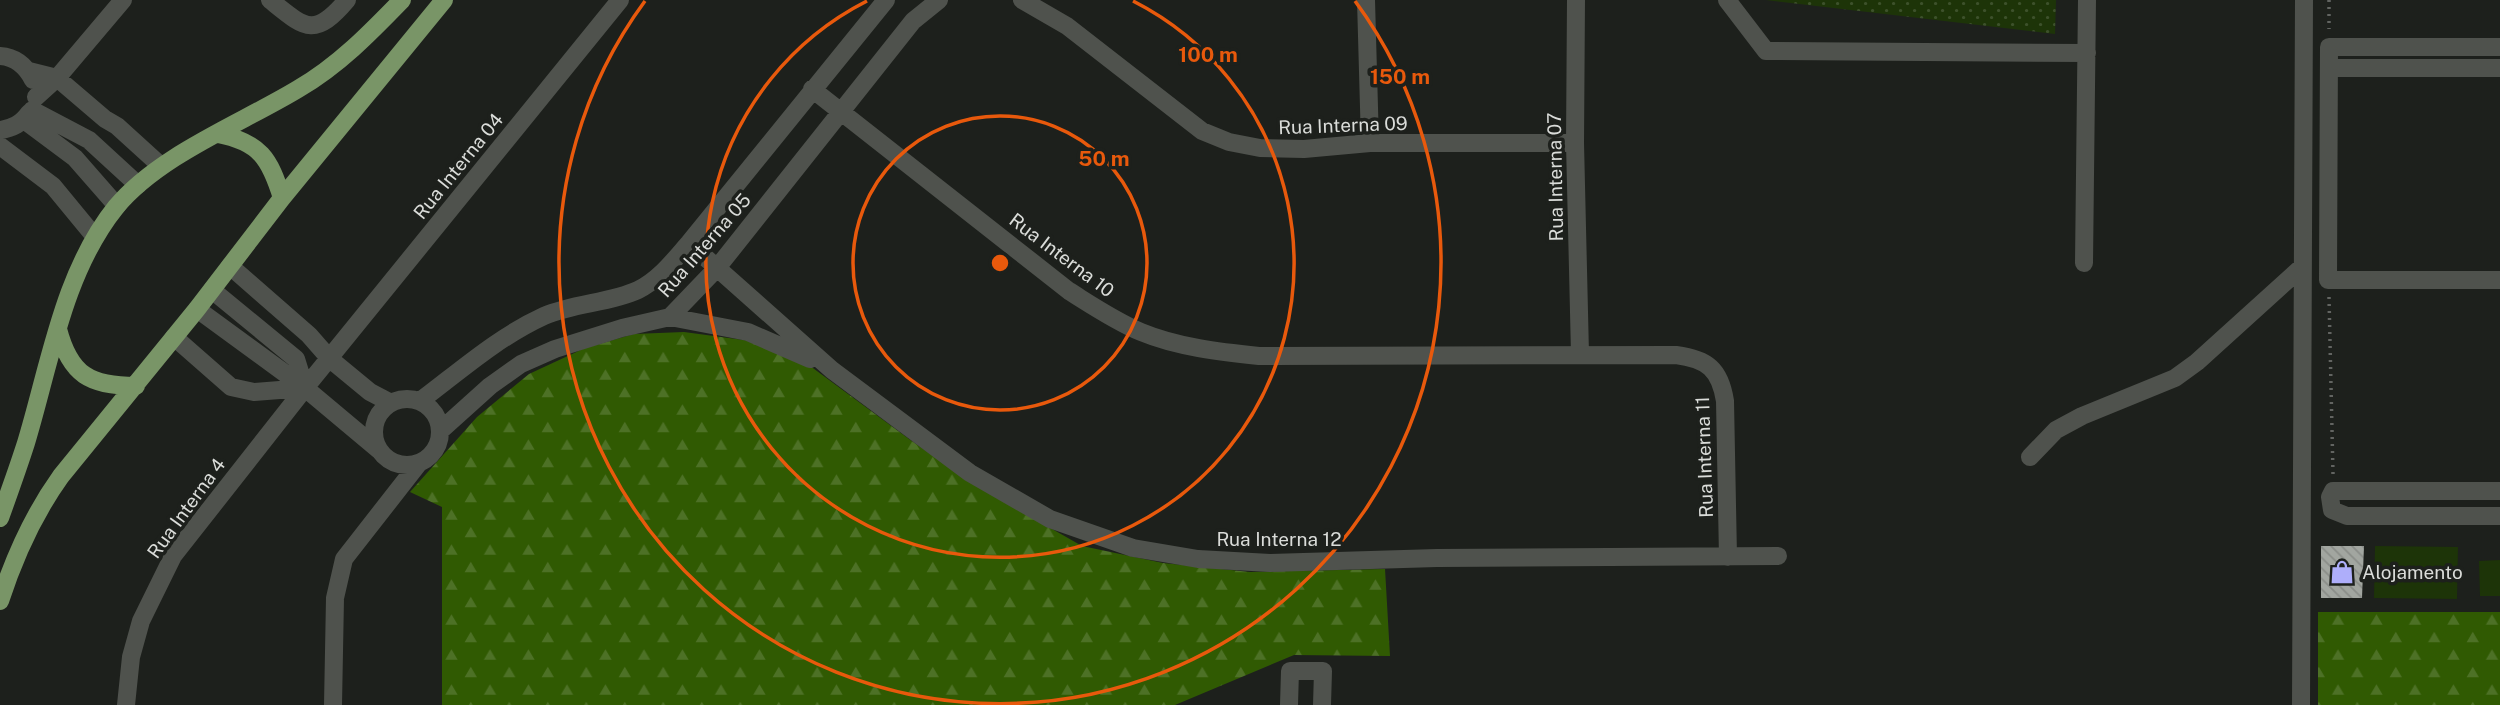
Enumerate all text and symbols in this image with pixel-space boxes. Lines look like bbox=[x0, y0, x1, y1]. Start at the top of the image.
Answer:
text: 100 m bbox=[1178, 42, 1238, 67]
text: 150 m bbox=[1370, 64, 1430, 89]
street label: Rua Interna 04 bbox=[409, 109, 507, 223]
street label: Rua Interna 09 bbox=[1278, 112, 1408, 138]
street label: Rua Interna 07 bbox=[1543, 112, 1567, 242]
text: 50 m bbox=[1078, 146, 1130, 171]
street label: Rua Interna 05 bbox=[653, 189, 755, 301]
street label: Rua Interna 10 bbox=[1005, 208, 1119, 302]
centre of rings bbox=[988, 251, 1012, 275]
street label: Rua Interna 11 bbox=[1691, 396, 1717, 518]
street label: Rua Interna 4 bbox=[142, 454, 230, 562]
street label: Rua Interna 12 bbox=[1216, 528, 1342, 550]
shop icon: Alojamento bbox=[2328, 558, 2356, 586]
place label: Alojamento bbox=[2362, 561, 2463, 583]

